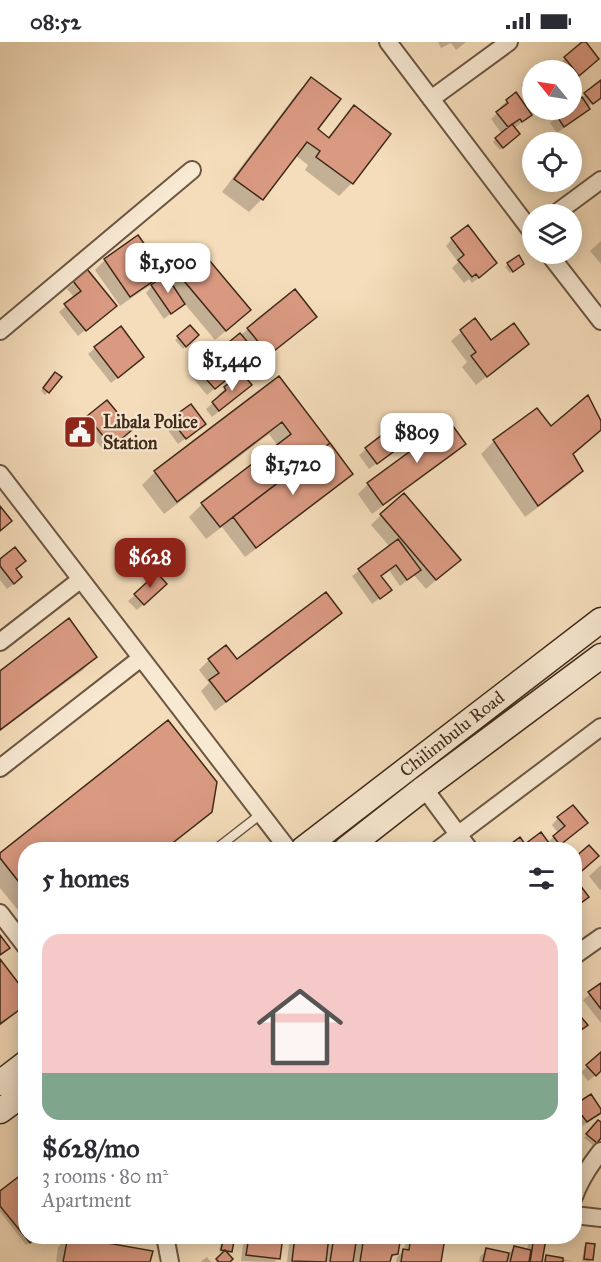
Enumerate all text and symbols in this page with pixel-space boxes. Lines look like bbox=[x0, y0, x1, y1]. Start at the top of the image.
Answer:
text: 08:52 bbox=[30, 8, 81, 35]
north arrow bbox=[522, 60, 582, 120]
map controls bbox=[522, 60, 582, 264]
button: locate bbox=[522, 132, 582, 192]
button: layers bbox=[522, 204, 582, 264]
pin: $1,500 bbox=[119, 243, 217, 294]
text: $1,500 bbox=[139, 250, 197, 274]
pin: $1,440 bbox=[183, 341, 281, 392]
text: $1,440 bbox=[202, 348, 262, 372]
place label: Libala Police Station bbox=[103, 411, 198, 454]
pin: $809 bbox=[381, 413, 453, 464]
public building icon: Libala Police Station bbox=[62, 414, 98, 450]
text: $809 bbox=[394, 420, 440, 444]
pin: $1,720 bbox=[244, 445, 342, 496]
text: $1,720 bbox=[265, 452, 321, 476]
pin: $628 bbox=[114, 538, 186, 589]
text: $628 bbox=[129, 545, 171, 569]
street label: Chilimbulu Road bbox=[395, 686, 509, 782]
text: 5 homes bbox=[42, 862, 129, 894]
icon: filters bbox=[525, 862, 558, 895]
icon: home bbox=[246, 973, 354, 1081]
text: $628/mo bbox=[42, 1132, 140, 1164]
text: 3 rooms · 80 m² bbox=[42, 1164, 168, 1188]
text: Apartment bbox=[42, 1188, 131, 1212]

